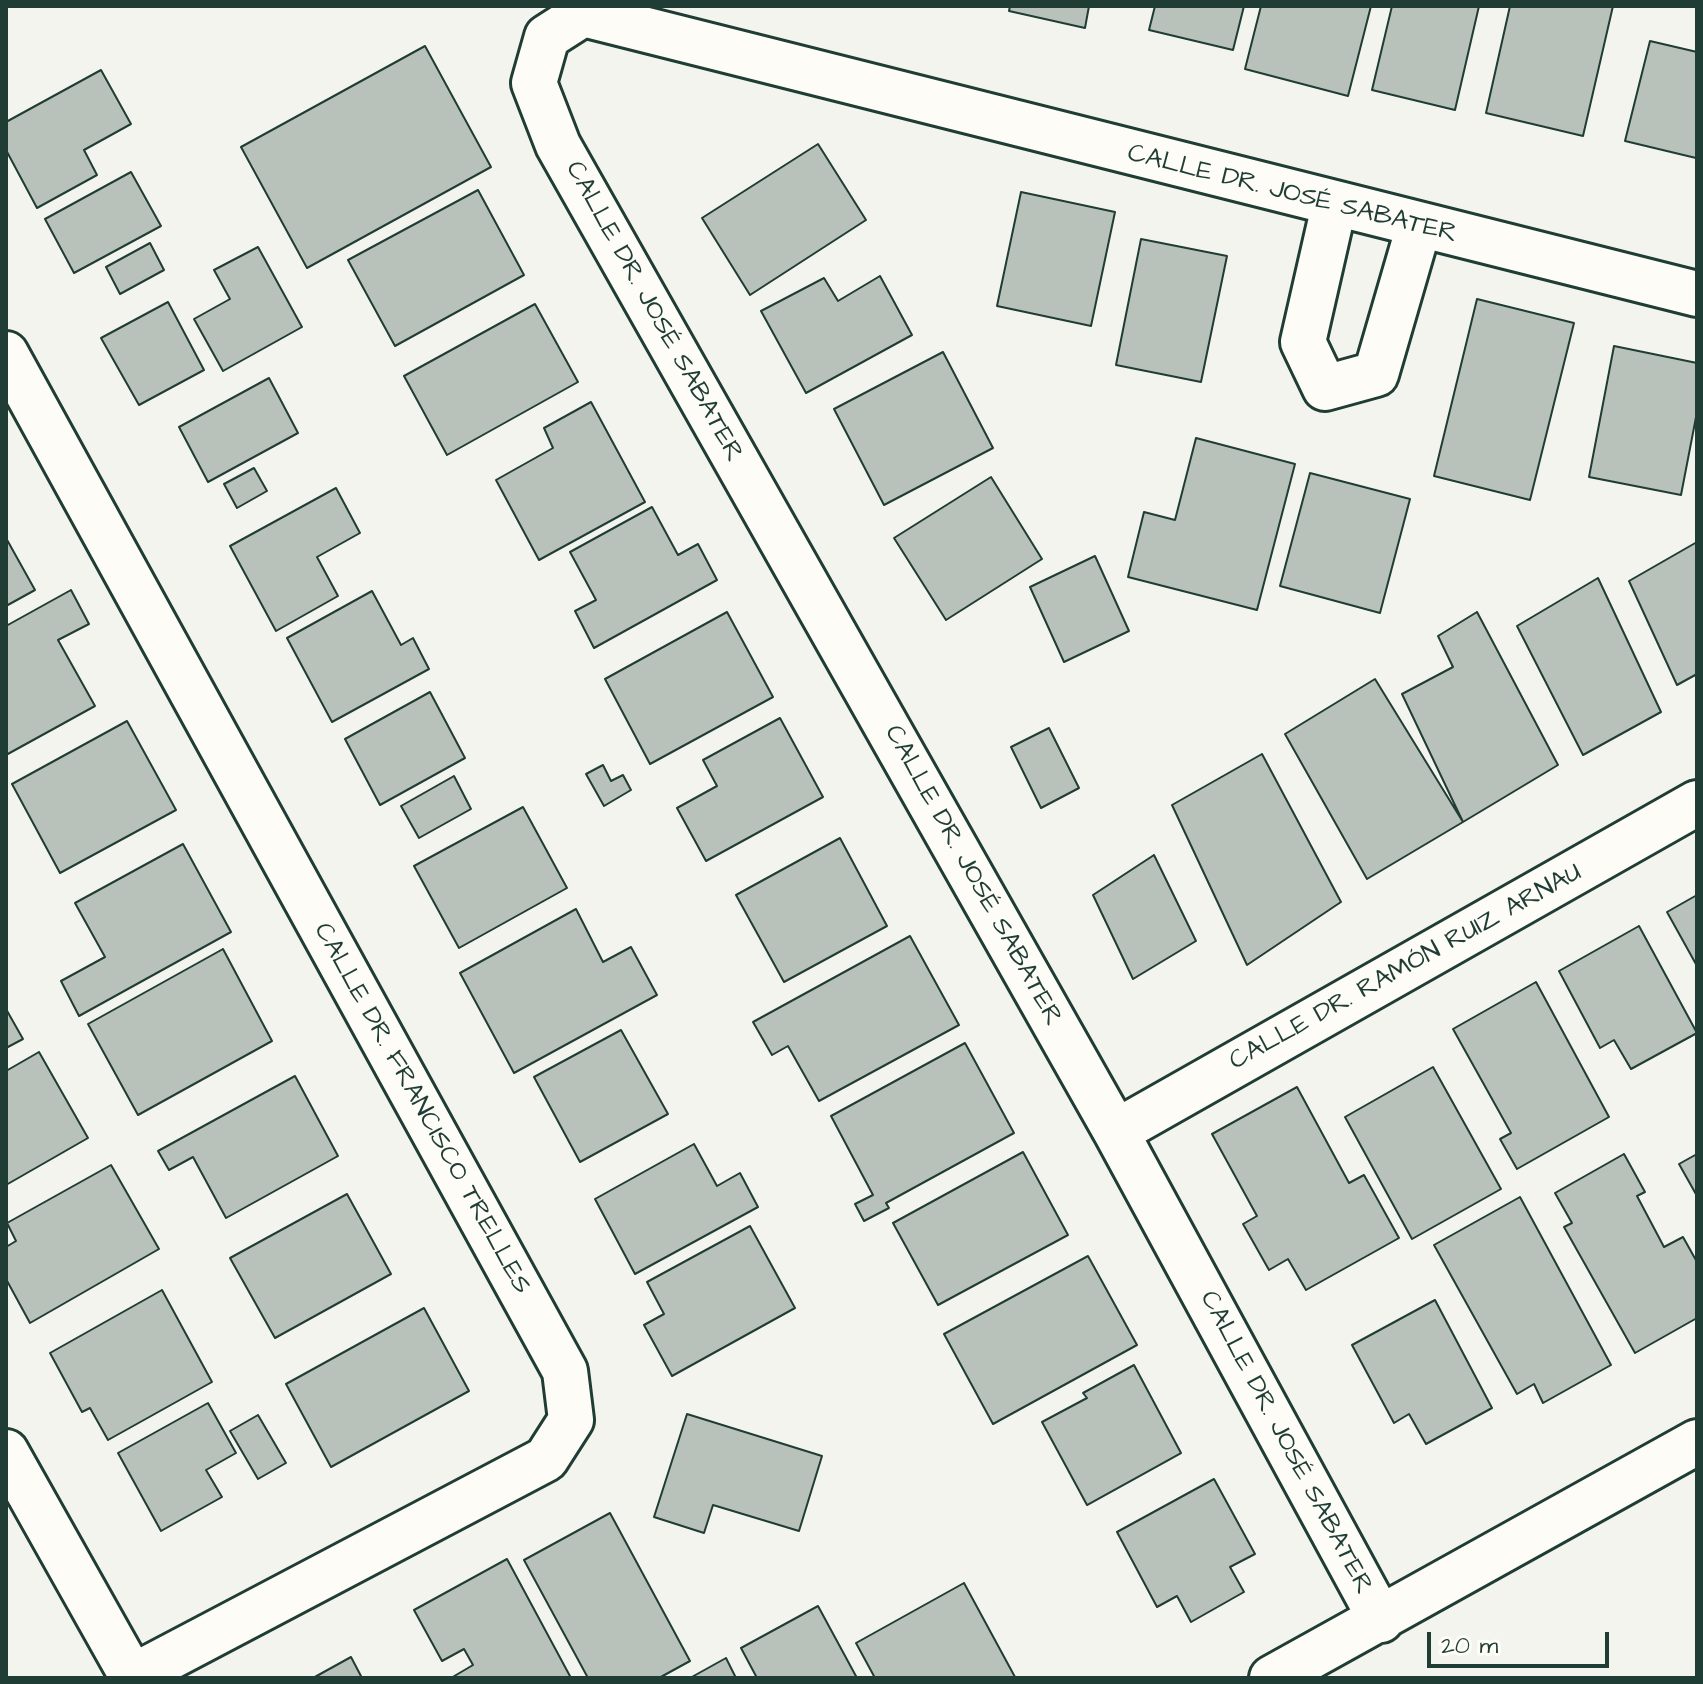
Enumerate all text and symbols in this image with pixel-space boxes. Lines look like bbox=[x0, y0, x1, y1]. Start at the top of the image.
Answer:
street label: CALLE DR. JOSÉ SABATER bbox=[1124, 139, 1460, 251]
street label: CALLE DR. JOSÉ SABATER bbox=[557, 156, 749, 468]
street label: CALLE DR. JOSÉ SABATER bbox=[876, 720, 1068, 1032]
street label: CALLE DR. RAMÓN RUIZ ARNAU bbox=[1224, 858, 1588, 1078]
street label: CALLE DR. FRANCISCO TRELLES bbox=[306, 918, 536, 1300]
street label: CALLE DR. JOSÉ SABATER bbox=[1192, 1286, 1378, 1600]
scale bar bbox=[1431, 1616, 1613, 1666]
text: 20 m bbox=[1441, 1629, 1498, 1663]

